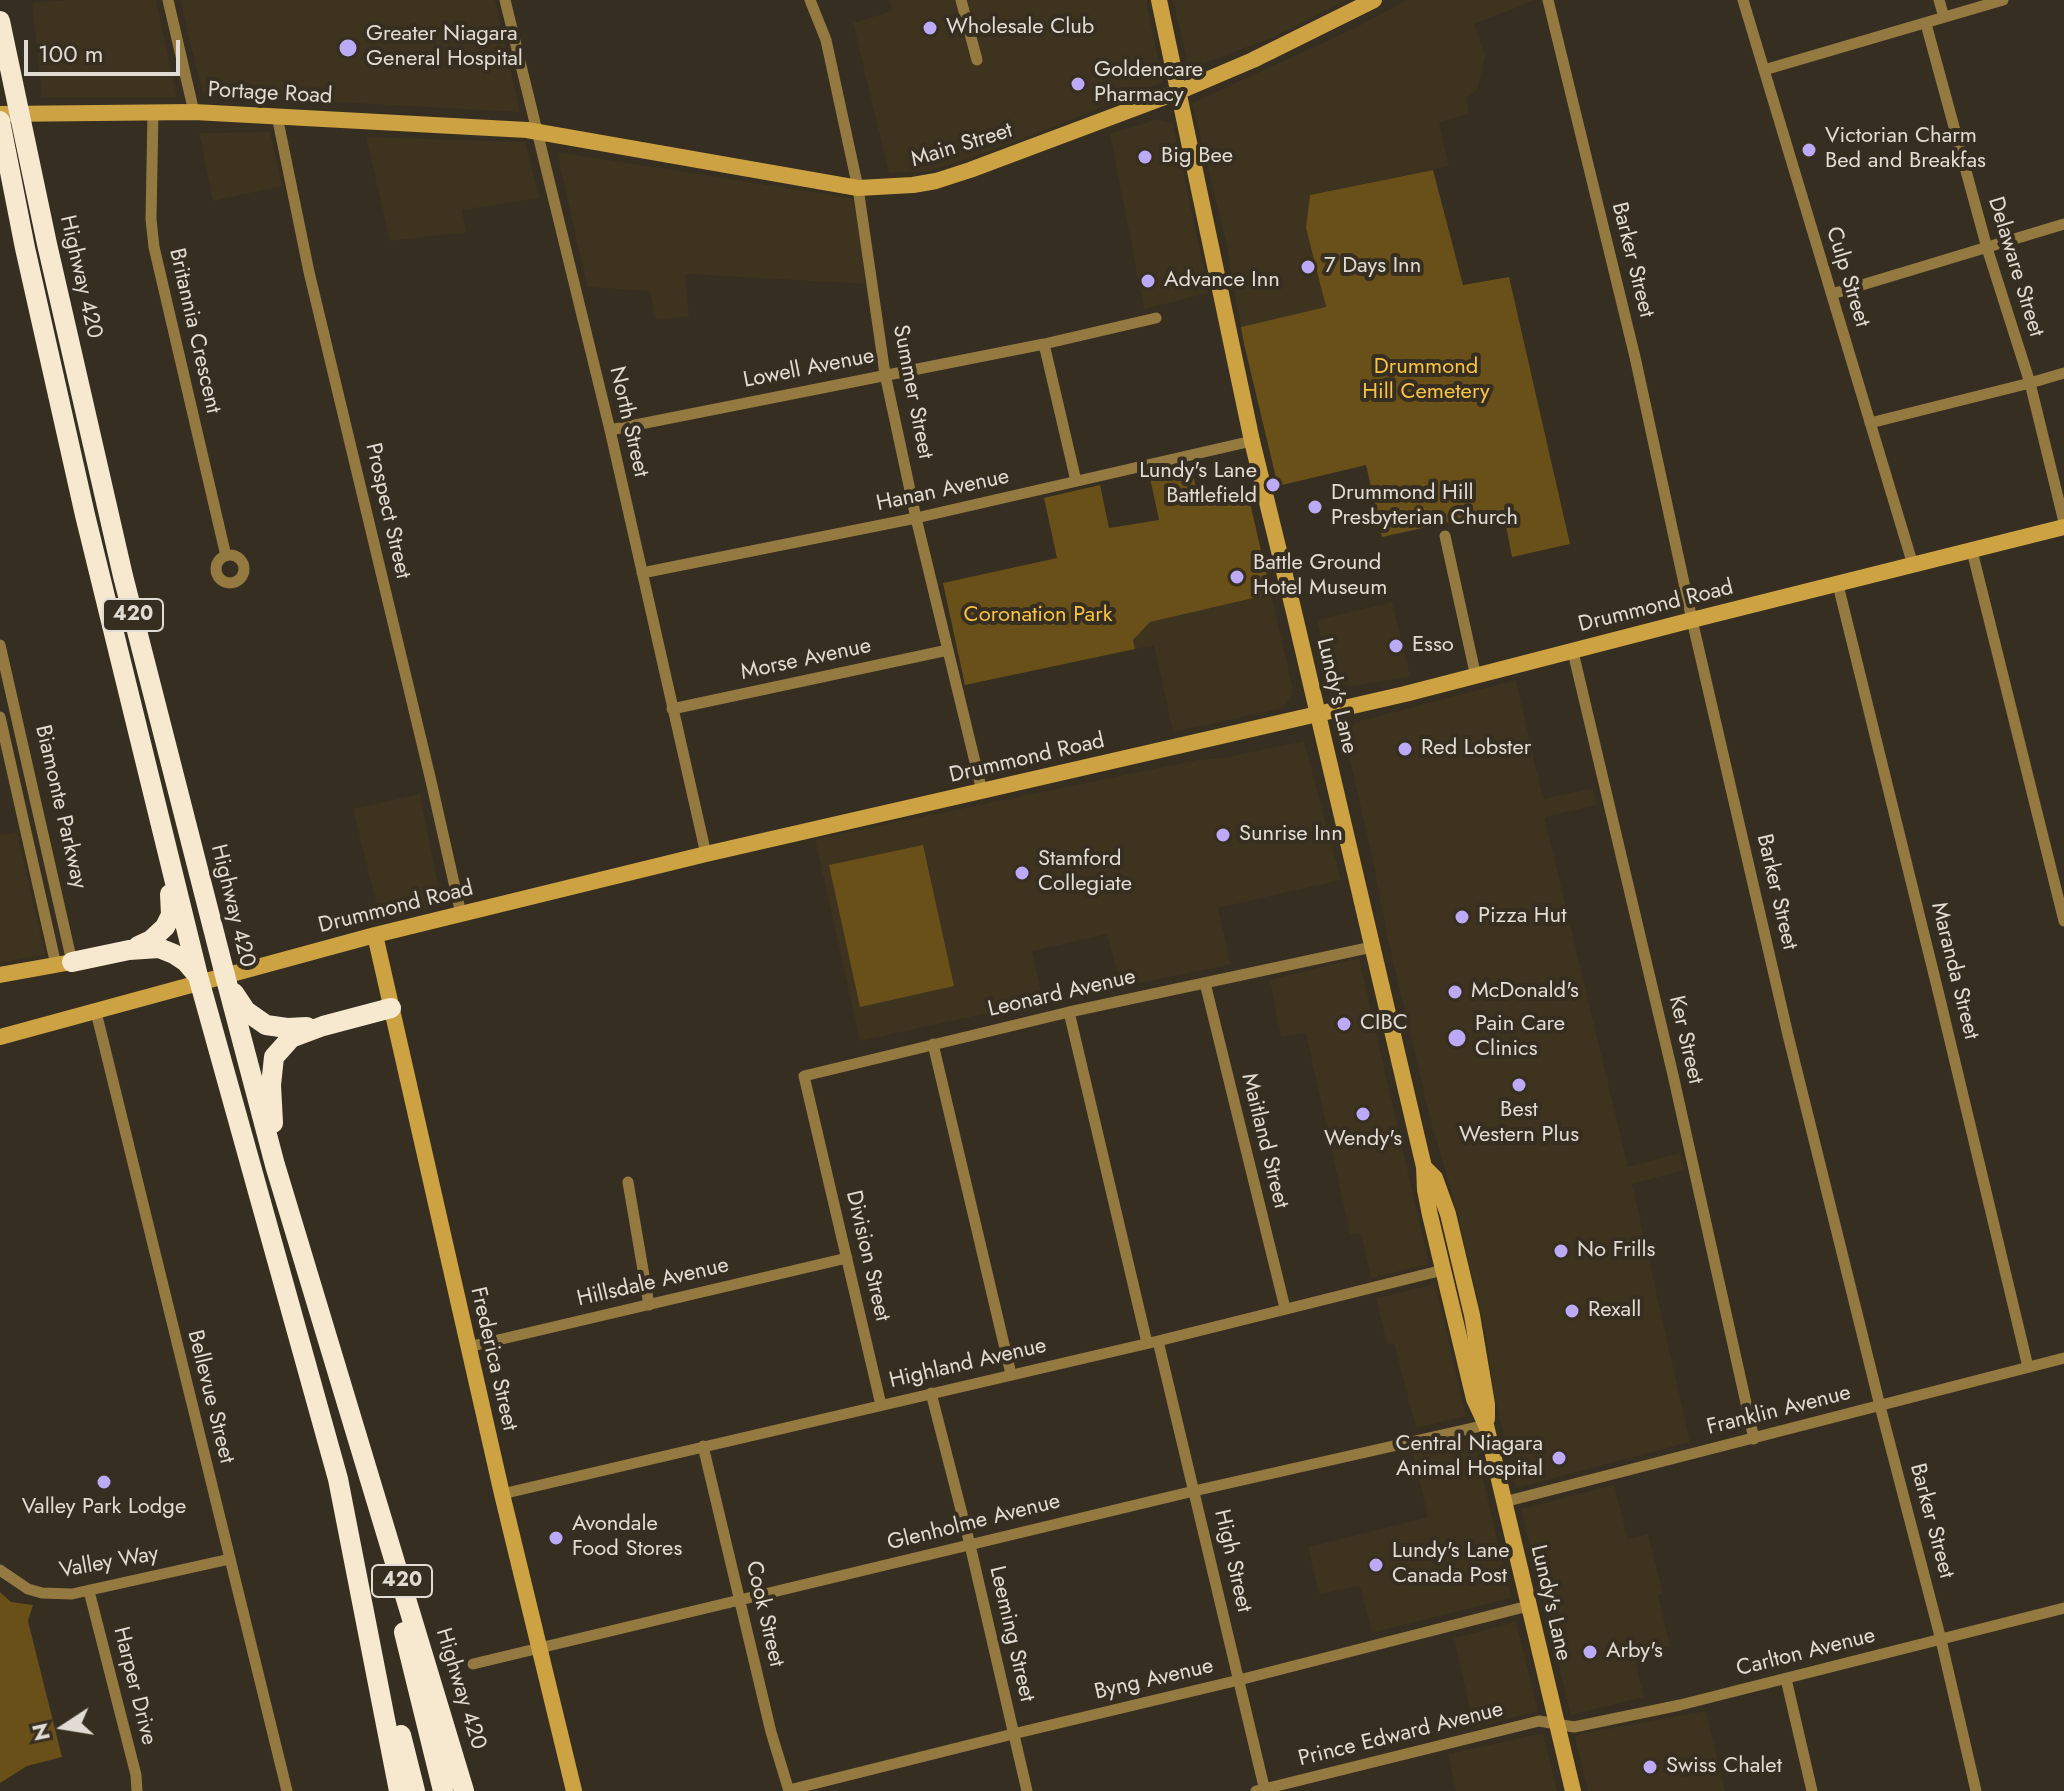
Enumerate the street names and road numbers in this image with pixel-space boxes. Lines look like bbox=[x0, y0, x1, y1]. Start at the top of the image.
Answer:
street label: Portage Road bbox=[207, 78, 333, 110]
street label: Main Street bbox=[908, 118, 1016, 174]
street label: Delaware Street bbox=[1981, 194, 2049, 340]
street label: Barker Street bbox=[1605, 200, 1659, 320]
street label: Highway 420 bbox=[53, 213, 107, 341]
street label: Culp Street bbox=[1819, 224, 1875, 330]
street label: Britannia Crescent bbox=[162, 246, 226, 416]
street label: Summer Street bbox=[886, 323, 938, 461]
street label: Lowell Avenue bbox=[741, 343, 877, 395]
street label: North Street bbox=[602, 364, 654, 480]
street label: Prospect Street bbox=[359, 441, 415, 581]
street label: Hanan Avenue bbox=[874, 464, 1012, 518]
street label: Drummond Road bbox=[1576, 575, 1736, 639]
road number: 420 bbox=[103, 599, 163, 631]
street label: Morse Avenue bbox=[738, 633, 874, 687]
street label: Lundy's Lane bbox=[1310, 636, 1362, 756]
street label: Biamonte Parkway bbox=[28, 723, 92, 891]
street label: Drummond Road bbox=[947, 728, 1107, 790]
street label: Barker Street bbox=[1750, 832, 1802, 952]
street label: Highway 420 bbox=[204, 842, 260, 970]
street label: Drummond Road bbox=[316, 876, 476, 940]
street label: Maranda Street bbox=[1924, 900, 1984, 1042]
street label: Leonard Avenue bbox=[986, 964, 1138, 1024]
street label: Ker Street bbox=[1662, 993, 1708, 1087]
street label: Maitland Street bbox=[1234, 1071, 1294, 1211]
street label: Division Street bbox=[839, 1188, 895, 1324]
street label: Hillsdale Avenue bbox=[574, 1253, 732, 1313]
street label: Frederica Street bbox=[464, 1285, 522, 1433]
street label: Bellevue Street bbox=[181, 1328, 239, 1466]
street label: Highland Avenue bbox=[887, 1333, 1049, 1395]
street label: Franklin Avenue bbox=[1704, 1380, 1854, 1442]
street label: Barker Street bbox=[1903, 1461, 1959, 1581]
street label: Glenholme Avenue bbox=[885, 1489, 1063, 1557]
street label: High Street bbox=[1207, 1507, 1257, 1615]
street label: Valley Way bbox=[57, 1541, 161, 1585]
street label: Lundy's Lane bbox=[1524, 1543, 1576, 1663]
street label: Cook Street bbox=[739, 1558, 789, 1670]
street label: Leeming Street bbox=[983, 1563, 1039, 1705]
road number: 420 bbox=[372, 1565, 432, 1597]
street label: Carlton Avenue bbox=[1734, 1623, 1878, 1683]
street label: Harper Drive bbox=[107, 1624, 161, 1748]
street label: Highway 420 bbox=[429, 1625, 491, 1753]
street label: Byng Avenue bbox=[1092, 1654, 1216, 1706]
street label: Prince Edward Avenue bbox=[1296, 1697, 1506, 1773]

